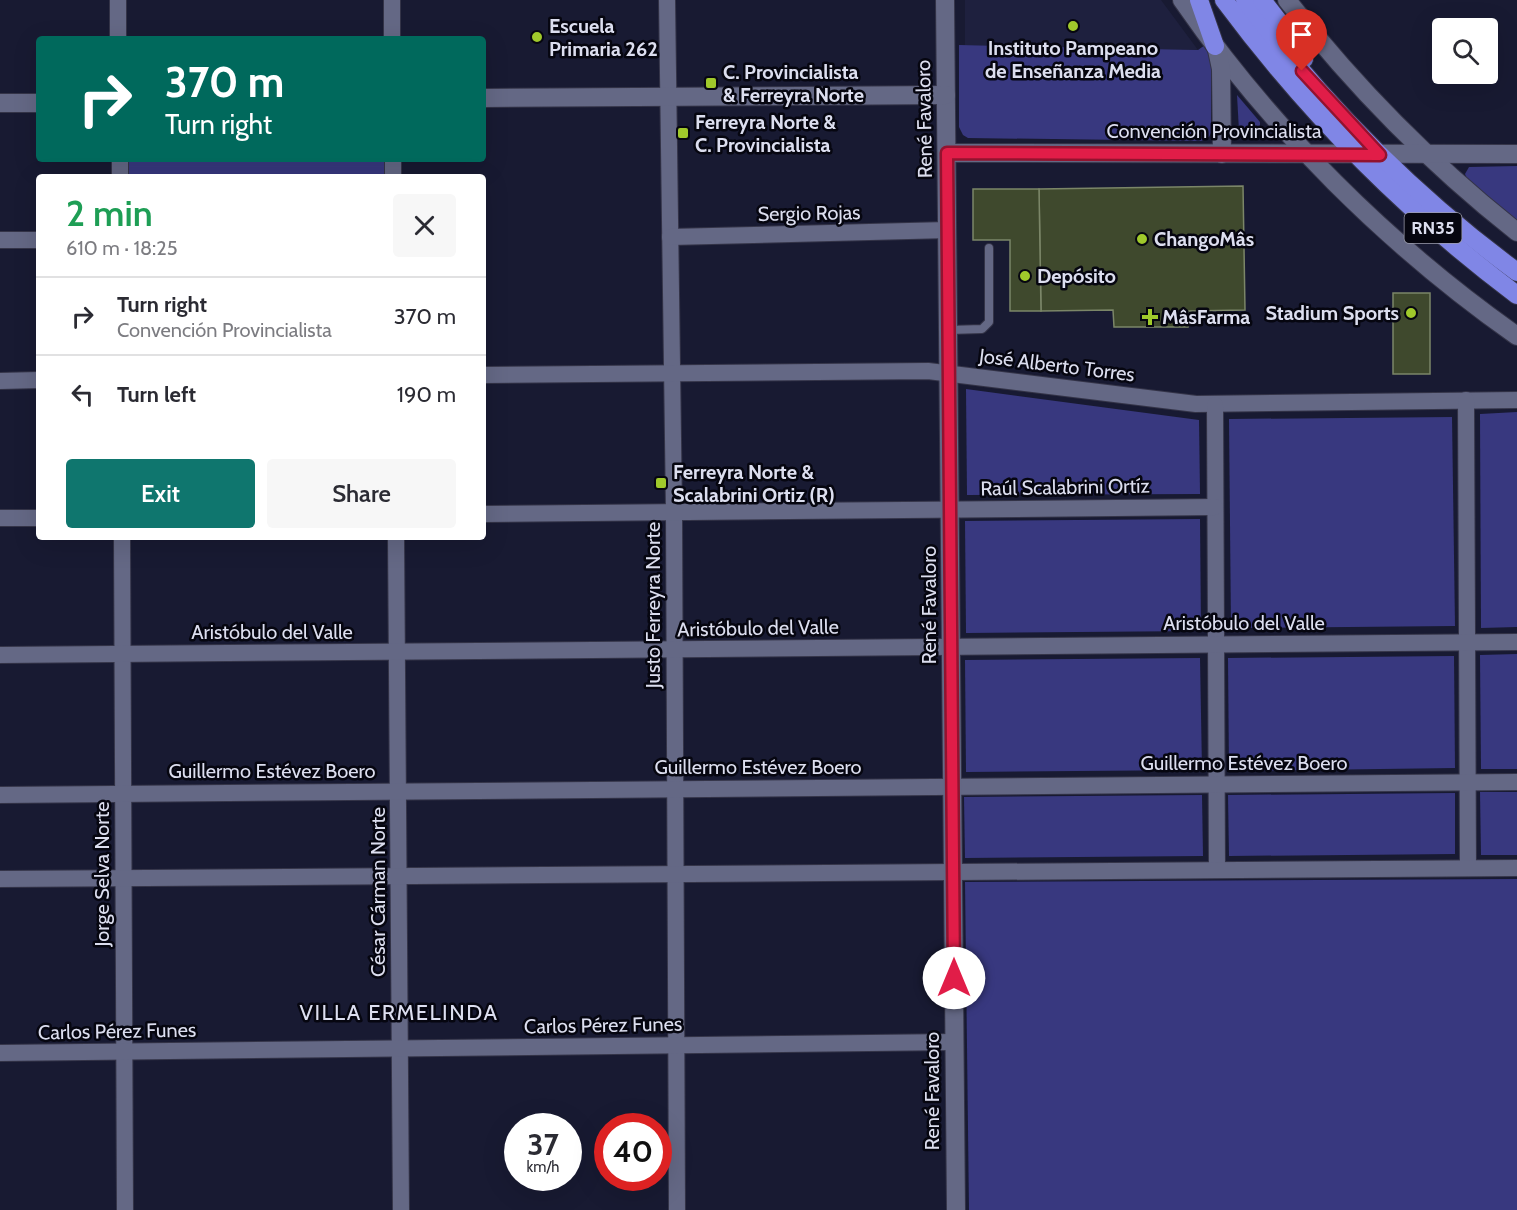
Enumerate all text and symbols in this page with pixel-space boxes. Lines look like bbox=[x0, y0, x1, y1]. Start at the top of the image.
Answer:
pin bbox=[1276, 9, 1327, 71]
place label: Escuela Primaria 262 bbox=[549, 14, 658, 61]
icon: arrive bbox=[1285, 18, 1318, 51]
map controls bbox=[1432, 18, 1498, 84]
button: search bbox=[1432, 18, 1498, 84]
marker: Instituto Pampeano de Enseñanza Media bbox=[1066, 19, 1080, 33]
marker: Escuela Primaria 262 bbox=[530, 30, 544, 44]
place label: Instituto Pampeano de Enseñanza Media bbox=[985, 36, 1161, 83]
text: 370 m bbox=[165, 56, 284, 108]
icon: right bbox=[66, 60, 144, 138]
place label: C. Provincialista & Ferreyra Norte bbox=[723, 60, 864, 107]
street label: René Favaloro bbox=[911, 60, 937, 178]
marker: C. Provincialista & Ferreyra Norte bbox=[704, 76, 718, 90]
text: Turn right bbox=[165, 108, 272, 141]
place label: Ferreyra Norte & C. Provincialista bbox=[695, 110, 836, 157]
street label: Convención Provincialista bbox=[1107, 119, 1322, 143]
marker: Ferreyra Norte & C. Provincialista bbox=[676, 126, 690, 140]
text: 2 min bbox=[66, 191, 153, 235]
button: close bbox=[393, 194, 456, 257]
street label: Sergio Rojas bbox=[757, 200, 861, 226]
road number: RN35 bbox=[1404, 213, 1462, 243]
place label: ChangoMâs bbox=[1154, 227, 1254, 251]
marker: ChangoMâs bbox=[1135, 232, 1149, 246]
text: 610 m · 18:25 bbox=[66, 236, 178, 260]
place label: Depósito bbox=[1037, 264, 1116, 288]
marker: Depósito bbox=[1018, 269, 1032, 283]
text: Turn right bbox=[117, 291, 207, 318]
icon: right bbox=[66, 300, 99, 333]
place label: Stadium Sports bbox=[1265, 301, 1399, 325]
text: 370 m bbox=[394, 303, 456, 330]
place label: MâsFarma bbox=[1162, 305, 1250, 329]
marker: Stadium Sports bbox=[1404, 306, 1418, 320]
marker: MâsFarma bbox=[1143, 310, 1157, 324]
text: Convención Provincialista bbox=[117, 318, 332, 342]
street label: José Alberto Torres bbox=[977, 343, 1136, 386]
icon: left bbox=[66, 378, 99, 411]
text: Turn left bbox=[117, 381, 196, 408]
text: 190 m bbox=[397, 381, 456, 408]
button: Exit bbox=[66, 459, 255, 528]
button: Share bbox=[267, 459, 456, 528]
place label: Ferreyra Norte & Scalabrini Ortiz (R) bbox=[673, 460, 835, 507]
street label: Raúl Scalabrini Ortíz bbox=[980, 474, 1150, 500]
marker: Ferreyra Norte & Scalabrini Ortiz (R) bbox=[654, 476, 668, 490]
street label: Justo Ferreyra Norte bbox=[641, 522, 665, 689]
street label: René Favaloro bbox=[917, 546, 941, 664]
street label: Aristóbulo del Valle bbox=[1163, 611, 1325, 635]
street label: Aristóbulo del Valle bbox=[677, 615, 839, 641]
street label: Aristóbulo del Valle bbox=[191, 620, 353, 644]
street label: Guillermo Estévez Boero bbox=[1140, 751, 1348, 775]
street label: Guillermo Estévez Boero bbox=[654, 755, 862, 779]
street label: Guillermo Estévez Boero bbox=[168, 759, 376, 783]
street label: Jorge Selva Norte bbox=[90, 801, 114, 948]
street label: César Cárman Norte bbox=[366, 807, 390, 977]
position arrow bbox=[922, 946, 986, 1010]
district label: VILLA ERMELINDA bbox=[300, 999, 498, 1026]
street label: Carlos Pérez Funes bbox=[524, 1012, 682, 1038]
street label: Carlos Pérez Funes bbox=[38, 1018, 196, 1044]
street label: René Favaloro bbox=[920, 1032, 944, 1150]
speed limit sign: 40 bbox=[594, 1113, 672, 1191]
text: 37 bbox=[527, 1126, 559, 1163]
text: km/h bbox=[527, 1158, 559, 1176]

